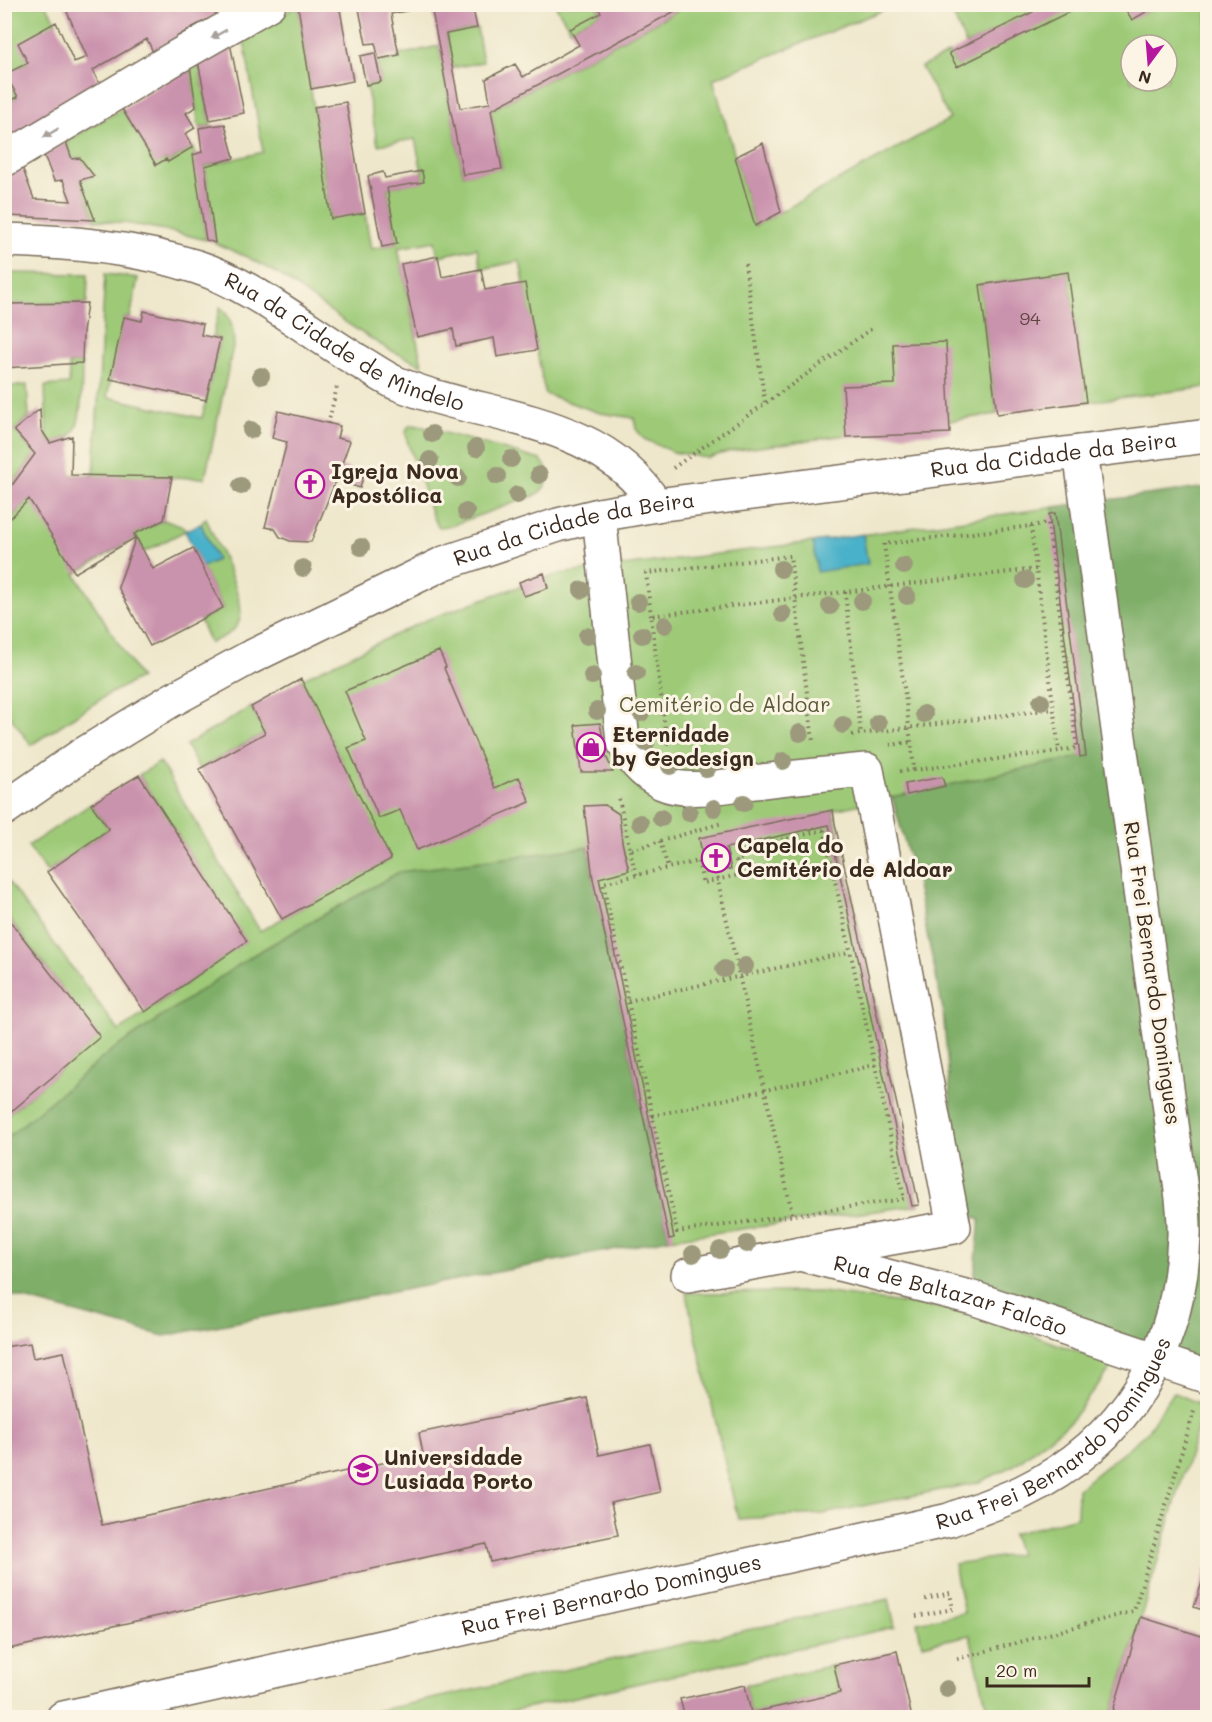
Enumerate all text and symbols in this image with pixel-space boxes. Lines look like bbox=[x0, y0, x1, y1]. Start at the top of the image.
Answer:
one-way arrow bbox=[211, 28, 227, 39]
north arrow bbox=[1119, 33, 1179, 93]
text: N bbox=[1136, 66, 1153, 90]
one-way arrow bbox=[43, 127, 59, 138]
street label: Rua da Cidade de Mindelo bbox=[220, 265, 467, 416]
house number: 94 bbox=[1019, 306, 1041, 330]
street label: Rua da Cidade da Beira bbox=[929, 425, 1178, 483]
place label: Igreja Nova Apostólica bbox=[331, 457, 459, 508]
church icon: Igreja Nova Apostólica bbox=[294, 468, 326, 500]
street label: Rua da Cidade da Beira bbox=[450, 485, 696, 571]
park label: Cemitério de Aldoar bbox=[619, 690, 831, 717]
place label: Eternidade by Geodesign bbox=[612, 720, 754, 772]
shop icon: Eternidade by Geodesign bbox=[575, 731, 607, 763]
street label: Rua Frei Bernardo Domingues bbox=[1119, 819, 1188, 1126]
place label: Capela do Cemitério de Aldoar bbox=[737, 831, 953, 882]
church icon: Capela do Cemitério de Aldoar bbox=[700, 842, 732, 874]
street label: Rua de Baltazar Falcão bbox=[831, 1248, 1071, 1341]
street label: Rua Frei Bernardo Domingues bbox=[933, 1333, 1176, 1535]
place label: Universidade Lusiada Porto bbox=[384, 1443, 533, 1494]
school or university icon: Universidade Lusiada Porto bbox=[347, 1454, 379, 1486]
street label: Rua Frei Bernardo Domingues bbox=[459, 1547, 764, 1641]
scale bar bbox=[987, 1650, 1089, 1688]
text: 20 m bbox=[996, 1658, 1037, 1682]

